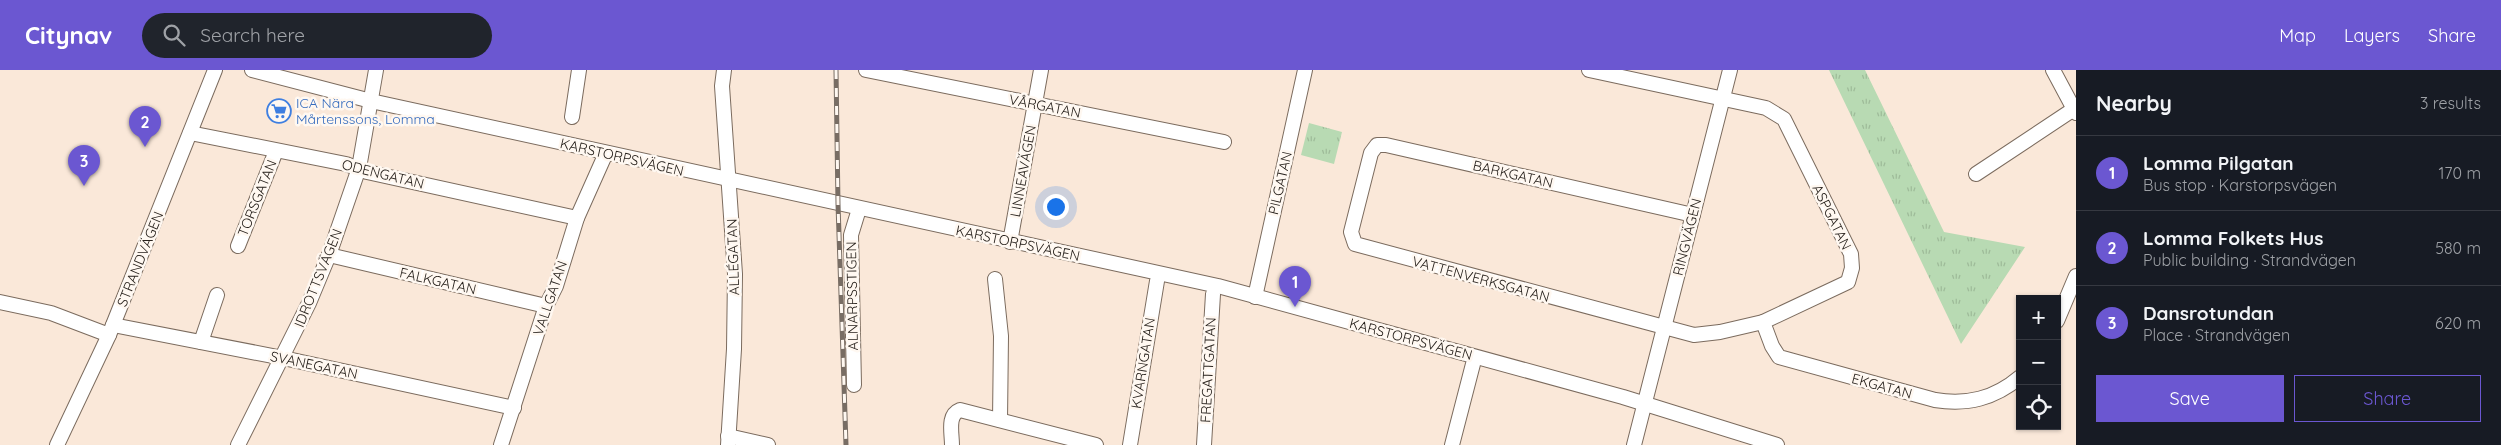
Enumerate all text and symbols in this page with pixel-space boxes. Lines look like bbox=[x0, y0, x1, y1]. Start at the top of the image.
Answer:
search box bbox=[142, 13, 492, 58]
text: Citynav bbox=[25, 20, 112, 50]
icon: search bbox=[160, 21, 188, 49]
text: Search here bbox=[200, 23, 305, 47]
text: Map bbox=[2279, 24, 2316, 47]
text: Layers bbox=[2344, 24, 2400, 47]
text: Share bbox=[2428, 24, 2476, 47]
street label: VÅRGATAN bbox=[1008, 90, 1082, 122]
text: Nearby bbox=[2096, 90, 2172, 116]
text: 3 results bbox=[2420, 93, 2481, 113]
place label: ICA Nära Mårtenssons, Lomma bbox=[296, 94, 435, 128]
supermarket icon: ICA Nära Mårtenssons, Lomma bbox=[266, 98, 292, 124]
pin: 2 bbox=[129, 106, 161, 147]
street label: LINNEAVÄGEN bbox=[1006, 123, 1040, 219]
street label: KARSTORPSVÄGEN bbox=[558, 134, 686, 180]
pin: 3 bbox=[68, 145, 100, 186]
street label: PILGATAN bbox=[1264, 150, 1296, 216]
text: Lomma Pilgatan bbox=[2143, 151, 2294, 175]
street label: ODENGATAN bbox=[340, 155, 426, 193]
street label: BARKGATAN bbox=[1471, 156, 1555, 192]
street label: TORSGATAN bbox=[233, 157, 281, 239]
text: 1 bbox=[2109, 163, 2115, 183]
text: 170 m bbox=[2438, 163, 2481, 183]
text: Bus stop · Karstorpsvägen bbox=[2143, 175, 2337, 195]
street label: ASPGATAN bbox=[1808, 181, 1856, 253]
your location bbox=[1043, 194, 1069, 220]
street label: RINGVÄGEN bbox=[1669, 197, 1705, 277]
street label: STRANDVÄGEN bbox=[113, 209, 167, 309]
street label: ALLÉGATAN bbox=[723, 218, 743, 296]
street label: KARSTORPSVÄGEN bbox=[954, 221, 1082, 265]
street label: IDROTTSVÄGEN bbox=[290, 226, 346, 330]
text: Lomma Folkets Hus bbox=[2143, 226, 2323, 250]
text: 2 bbox=[2107, 238, 2117, 258]
text: 580 m bbox=[2435, 238, 2481, 258]
street label: ALNARPSSTIGEN bbox=[842, 241, 862, 351]
text: Public building · Strandvägen bbox=[2143, 250, 2356, 270]
street label: VATTENVERKSGATAN bbox=[1410, 252, 1552, 306]
street label: VALLGATAN bbox=[529, 258, 571, 338]
street label: FALKGATAN bbox=[398, 263, 478, 299]
pin: 1 bbox=[1279, 266, 1311, 307]
map controls bbox=[2016, 295, 2061, 430]
button: + bbox=[2016, 295, 2061, 340]
text: Dansrotundan bbox=[2143, 301, 2274, 325]
text: 3 bbox=[2108, 313, 2116, 333]
text: 620 m bbox=[2435, 313, 2481, 333]
street label: KARSTORPSVÄGEN bbox=[1348, 314, 1474, 364]
street label: KVARNGATAN bbox=[1127, 316, 1159, 410]
street label: FREGATTGATAN bbox=[1196, 317, 1220, 423]
text: Place · Strandvägen bbox=[2143, 325, 2290, 345]
button: − bbox=[2016, 340, 2061, 385]
street label: SVANEGATAN bbox=[269, 347, 359, 383]
street label: EKGATAN bbox=[1850, 369, 1914, 403]
button: Save bbox=[2096, 375, 2284, 422]
button: Share bbox=[2294, 375, 2481, 422]
button: locate bbox=[2016, 385, 2061, 430]

